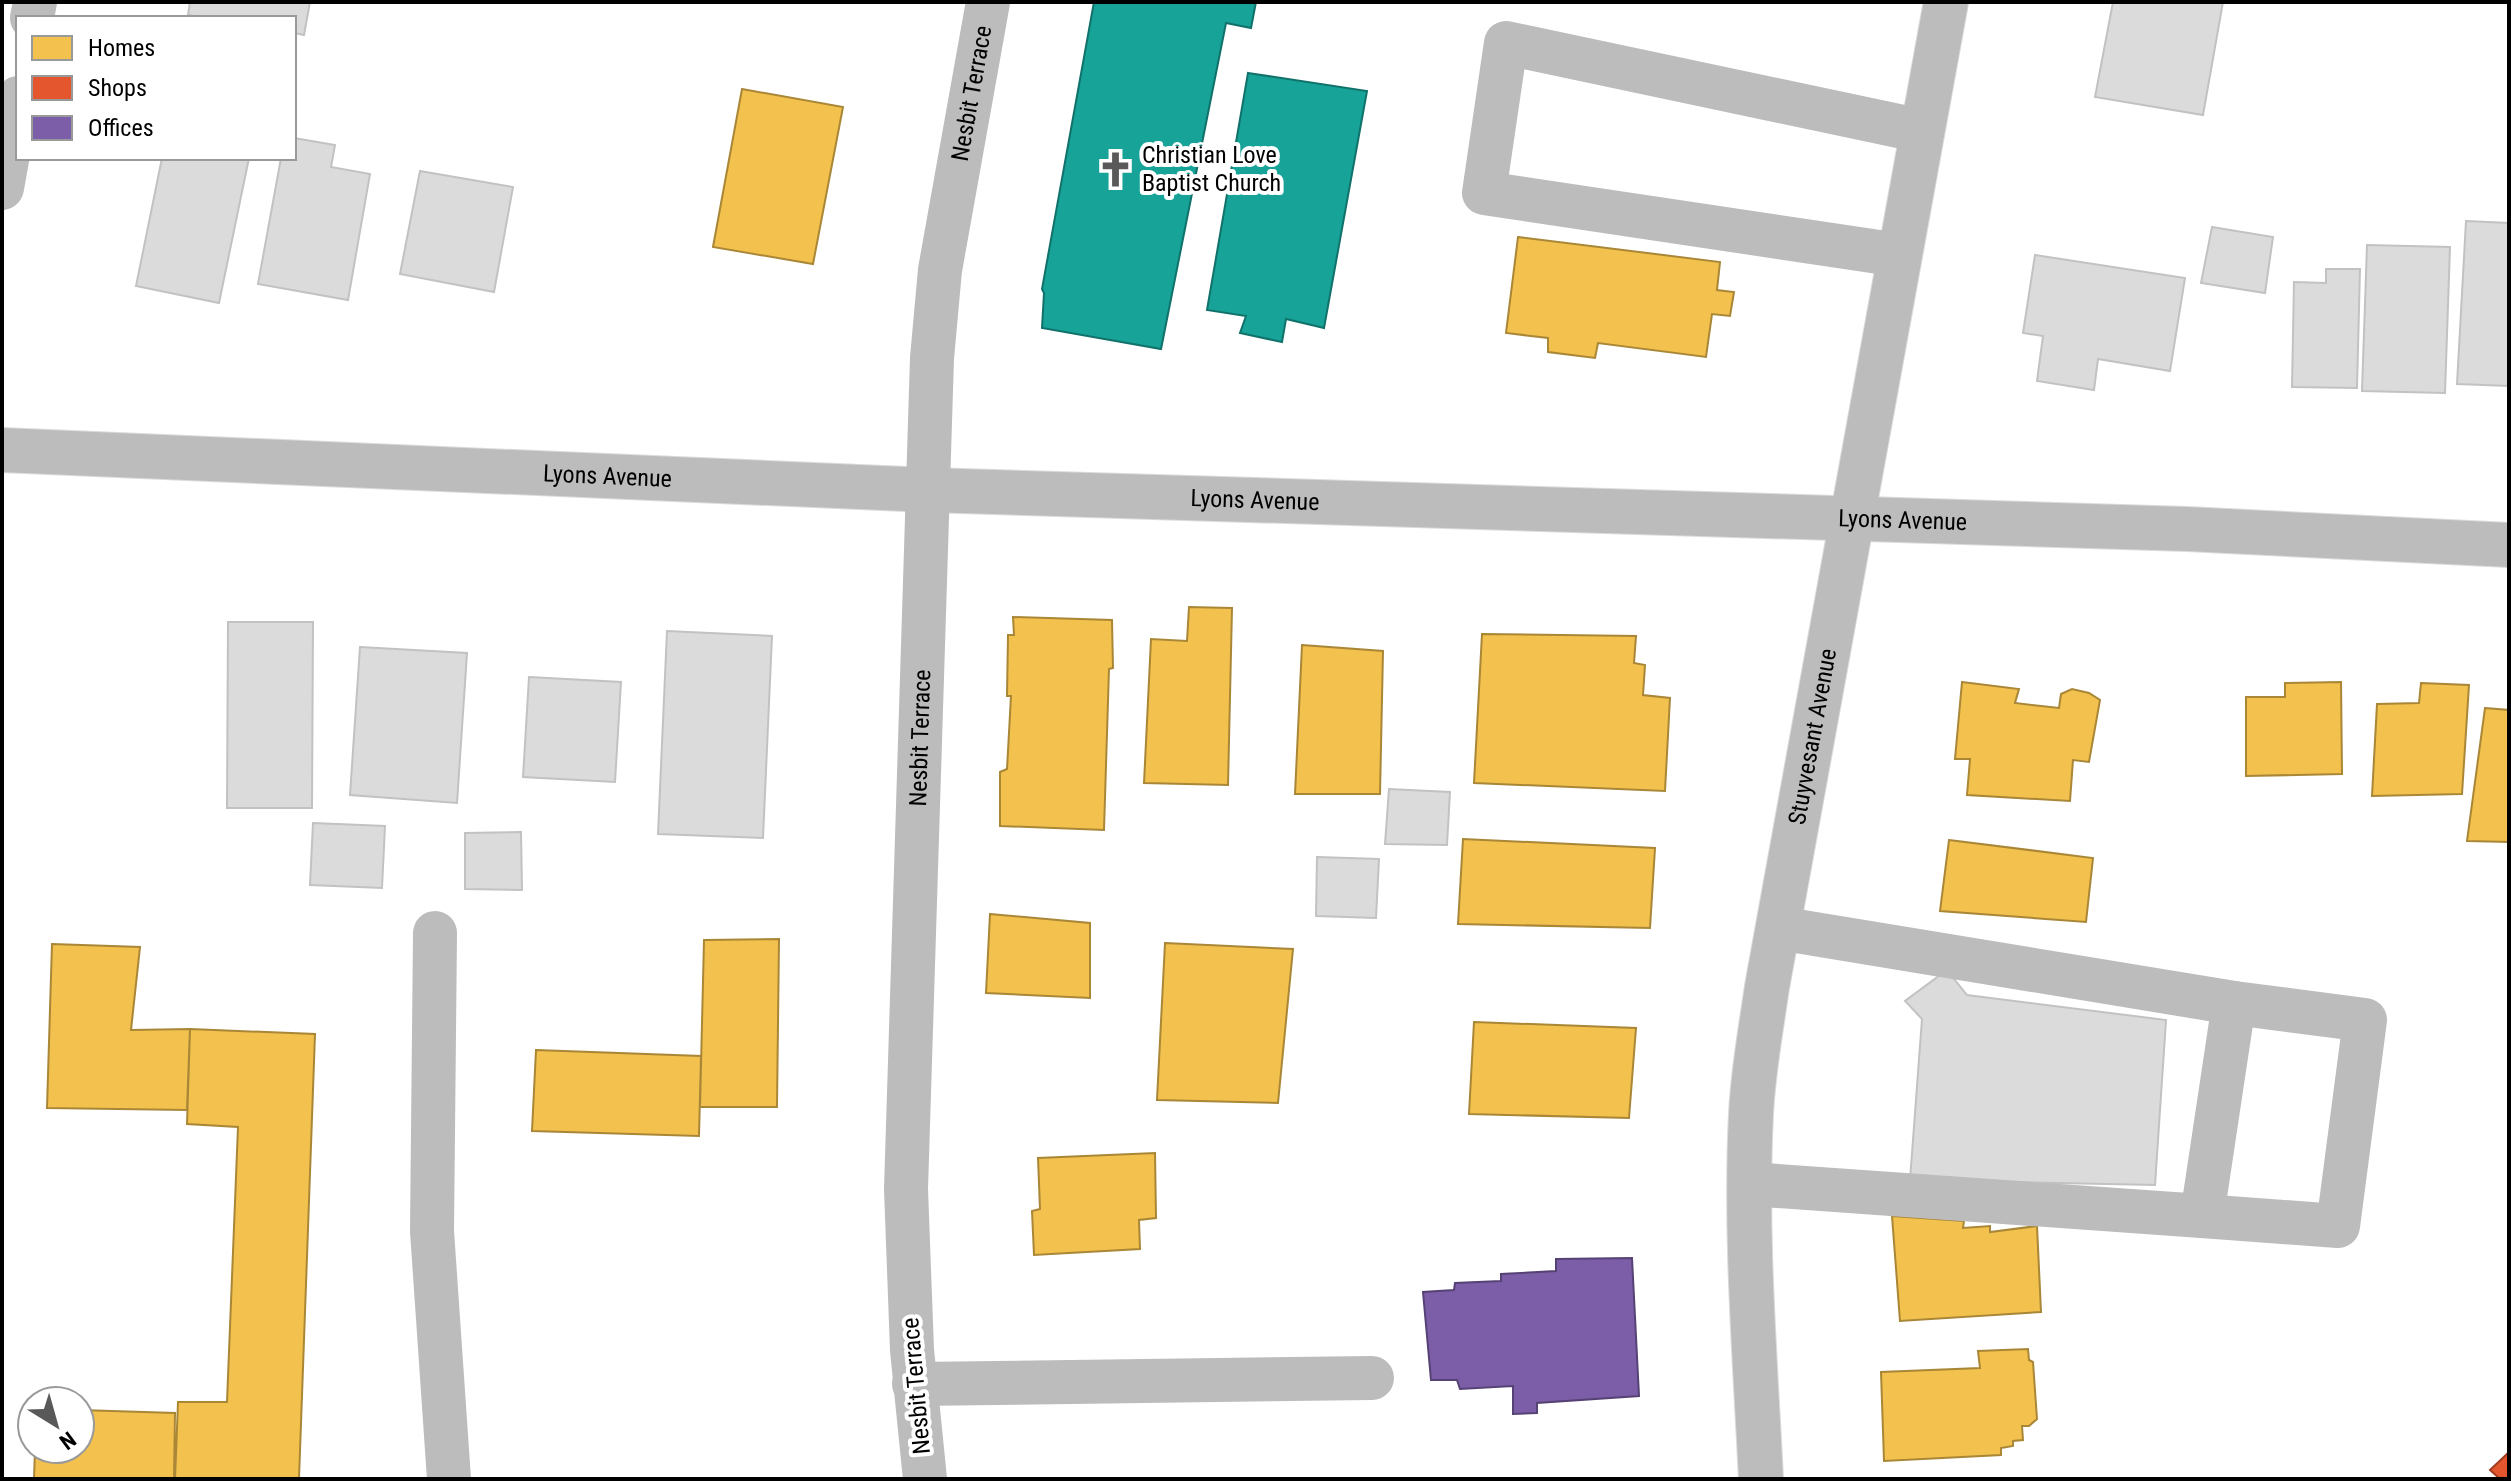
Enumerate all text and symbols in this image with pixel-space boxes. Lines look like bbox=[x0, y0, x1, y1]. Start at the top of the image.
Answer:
legend bbox=[16, 16, 296, 160]
street label: Nesbit Terrace bbox=[946, 23, 998, 163]
text: Homes bbox=[88, 34, 155, 62]
text: Shops bbox=[88, 74, 147, 102]
text: Offices bbox=[88, 114, 154, 142]
place label: Christian Love Baptist Church bbox=[1142, 141, 1281, 197]
church icon: Christian Love Baptist Church bbox=[1097, 150, 1135, 188]
street label: Lyons Avenue bbox=[542, 459, 672, 493]
street label: Lyons Avenue bbox=[1190, 484, 1320, 516]
street label: Lyons Avenue bbox=[1838, 504, 1968, 536]
street label: Stuyvesant Avenue bbox=[1783, 646, 1842, 827]
street label: Nesbit Terrace bbox=[904, 669, 936, 807]
street label: Nesbit Terrace bbox=[896, 1316, 936, 1456]
north arrow bbox=[16, 1385, 96, 1465]
text: N bbox=[55, 1427, 81, 1455]

